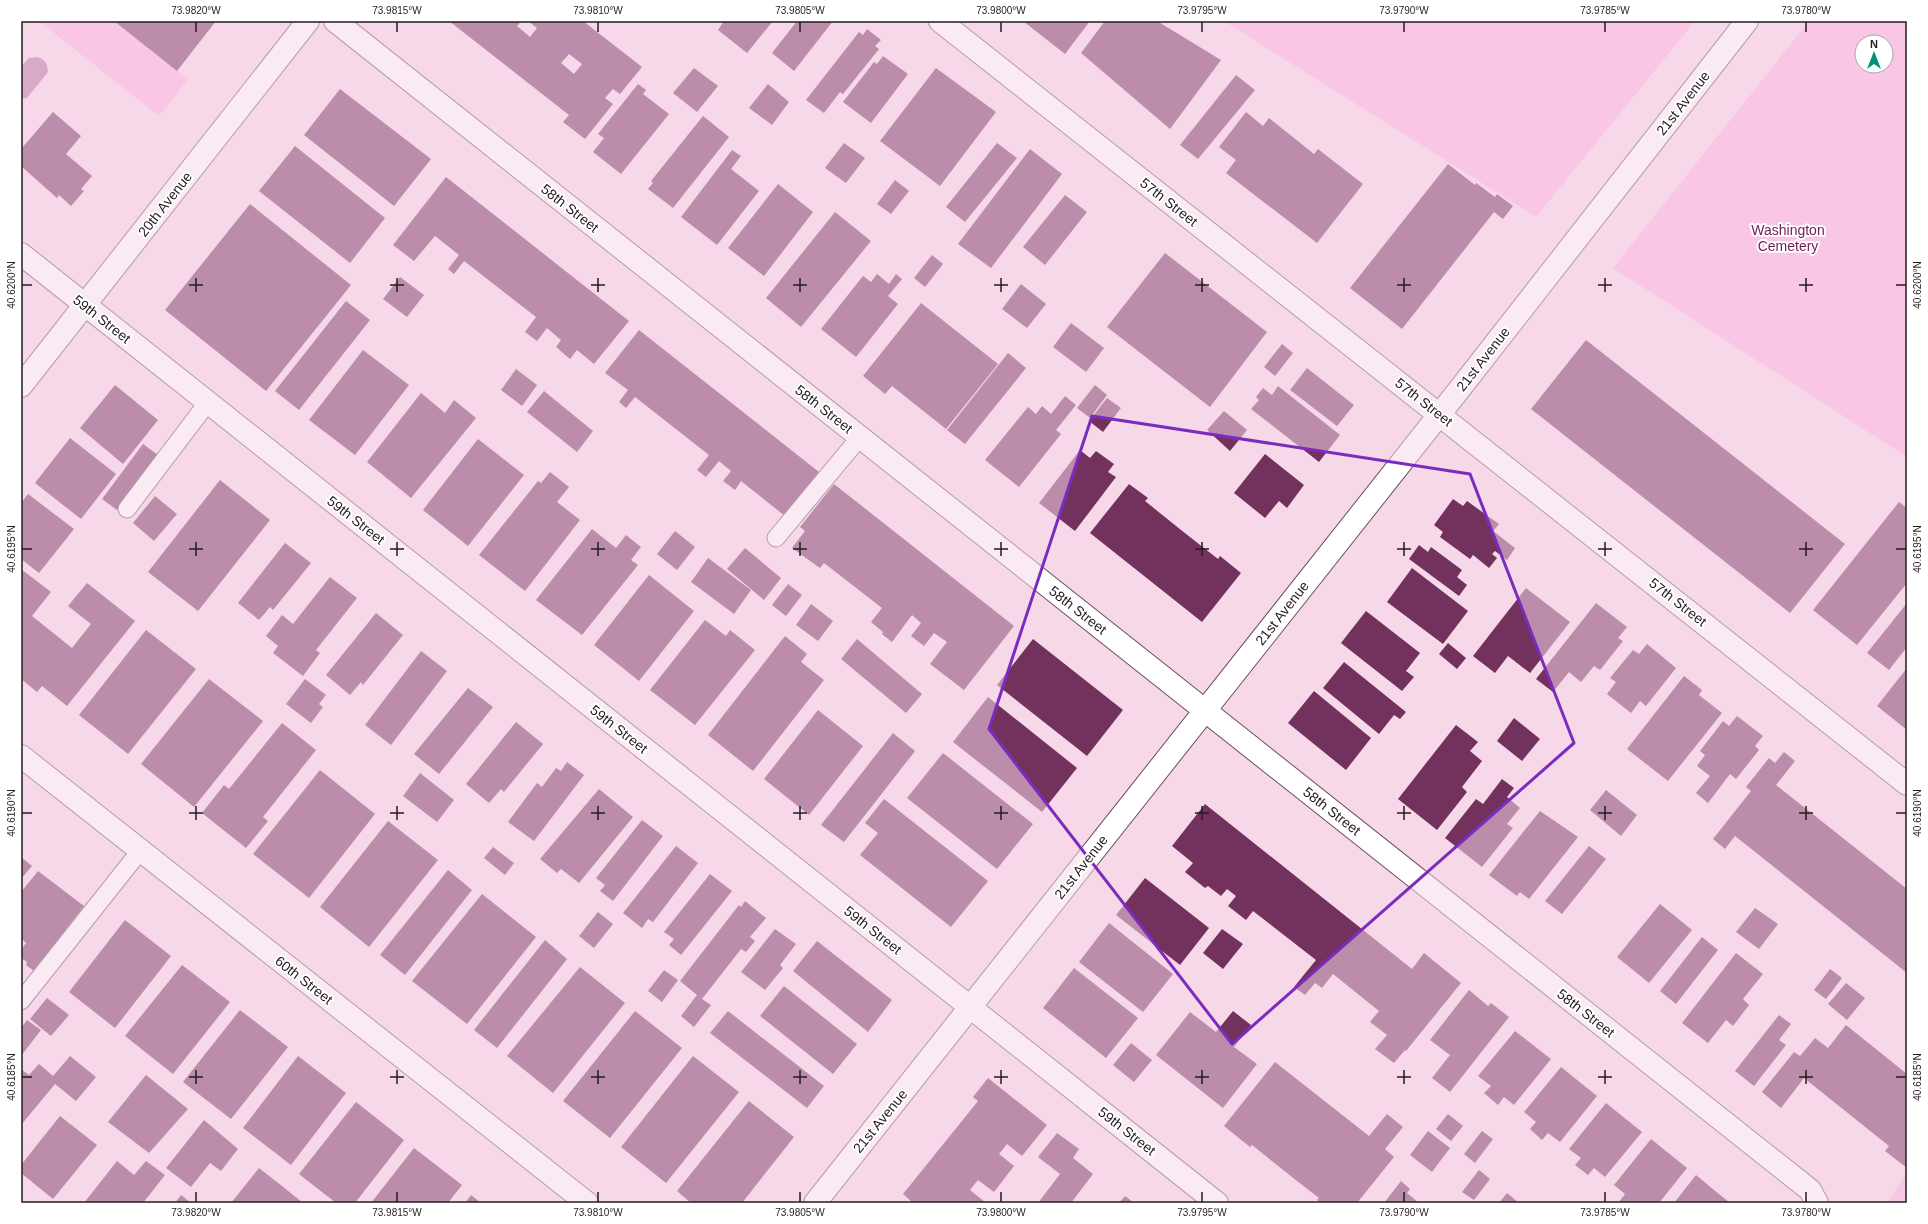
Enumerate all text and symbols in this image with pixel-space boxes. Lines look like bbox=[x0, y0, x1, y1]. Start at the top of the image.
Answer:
text: 73.9820°W bbox=[171, 5, 221, 16]
text: 73.9815°W bbox=[372, 5, 422, 16]
text: 73.9810°W bbox=[573, 5, 623, 16]
text: 73.9805°W bbox=[775, 5, 825, 16]
text: 73.9800°W bbox=[976, 5, 1026, 16]
text: 73.9795°W bbox=[1177, 5, 1227, 16]
text: 73.9790°W bbox=[1379, 5, 1429, 16]
text: 73.9785°W bbox=[1580, 5, 1630, 16]
text: 73.9780°W bbox=[1781, 5, 1831, 16]
north arrow bbox=[1854, 34, 1894, 74]
text: N bbox=[1870, 38, 1878, 50]
street label: 21st Avenue bbox=[1653, 68, 1713, 138]
street label: 20th Avenue bbox=[135, 168, 195, 240]
street label: 57th Street bbox=[1137, 175, 1201, 229]
street label: 58th Street bbox=[538, 181, 602, 235]
park label: Washington Cemetery bbox=[1751, 222, 1825, 254]
text: 40.6200°N bbox=[6, 261, 17, 309]
text: 40.6200°N bbox=[1912, 261, 1923, 309]
street label: 59th Street bbox=[70, 292, 134, 346]
street label: 21st Avenue bbox=[1453, 324, 1513, 394]
street label: 57th Street bbox=[1392, 375, 1456, 429]
street label: 58th Street bbox=[792, 382, 856, 436]
street label: 59th Street bbox=[324, 493, 388, 547]
text: 40.6195°N bbox=[6, 525, 17, 573]
text: 40.6195°N bbox=[1912, 525, 1923, 573]
street label: 57th Street bbox=[1646, 575, 1710, 629]
street label: 21st Avenue bbox=[1252, 578, 1312, 648]
street label: 58th Street bbox=[1046, 583, 1110, 637]
street label: 59th Street bbox=[587, 702, 651, 756]
street label: 58th Street bbox=[1300, 784, 1364, 838]
text: 40.6190°N bbox=[6, 789, 17, 837]
text: 40.6190°N bbox=[1912, 789, 1923, 837]
street label: 21st Avenue bbox=[1051, 832, 1111, 902]
street label: 59th Street bbox=[841, 903, 905, 957]
street label: 60th Street bbox=[272, 953, 336, 1007]
street label: 58th Street bbox=[1554, 986, 1618, 1040]
text: 40.6185°N bbox=[6, 1053, 17, 1101]
text: 40.6185°N bbox=[1912, 1053, 1923, 1101]
street label: 21st Avenue bbox=[850, 1086, 911, 1156]
street label: 59th Street bbox=[1095, 1104, 1159, 1158]
text: 73.9820°W bbox=[171, 1207, 221, 1218]
text: 73.9815°W bbox=[372, 1207, 422, 1218]
text: 73.9810°W bbox=[573, 1207, 623, 1218]
text: 73.9805°W bbox=[775, 1207, 825, 1218]
text: 73.9800°W bbox=[976, 1207, 1026, 1218]
text: 73.9795°W bbox=[1177, 1207, 1227, 1218]
text: 73.9790°W bbox=[1379, 1207, 1429, 1218]
text: 73.9785°W bbox=[1580, 1207, 1630, 1218]
text: 73.9780°W bbox=[1781, 1207, 1831, 1218]

